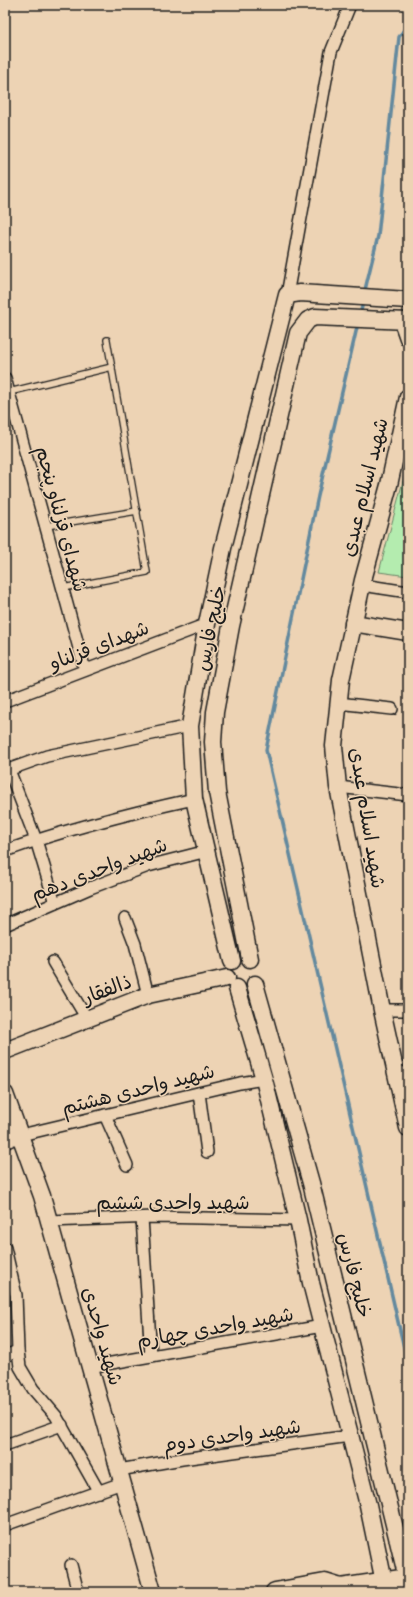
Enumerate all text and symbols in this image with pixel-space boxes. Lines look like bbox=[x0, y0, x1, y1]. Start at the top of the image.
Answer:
street label: شهید اسلام عبدی bbox=[335, 415, 396, 560]
street label: شهدای قزلناو پنجم bbox=[28, 443, 93, 595]
street label: خلیج فارس bbox=[189, 583, 233, 674]
street label: شهدای قزلناو bbox=[44, 615, 153, 677]
street label: شهید اسلام عبدی bbox=[342, 746, 391, 891]
street label: شهید واحدی دهم bbox=[28, 832, 172, 909]
street label: ذالفقار bbox=[77, 969, 135, 1011]
street label: شهید واحدی هشتم bbox=[59, 1058, 218, 1123]
street label: شهید واحدی ششم bbox=[96, 1190, 250, 1217]
street label: خلیج فارس bbox=[331, 1230, 377, 1321]
street label: شهید واحدی bbox=[77, 1284, 128, 1388]
street label: شهید واحدی چهارم bbox=[135, 1301, 296, 1356]
street label: شهید واحدی دوم bbox=[162, 1413, 303, 1460]

